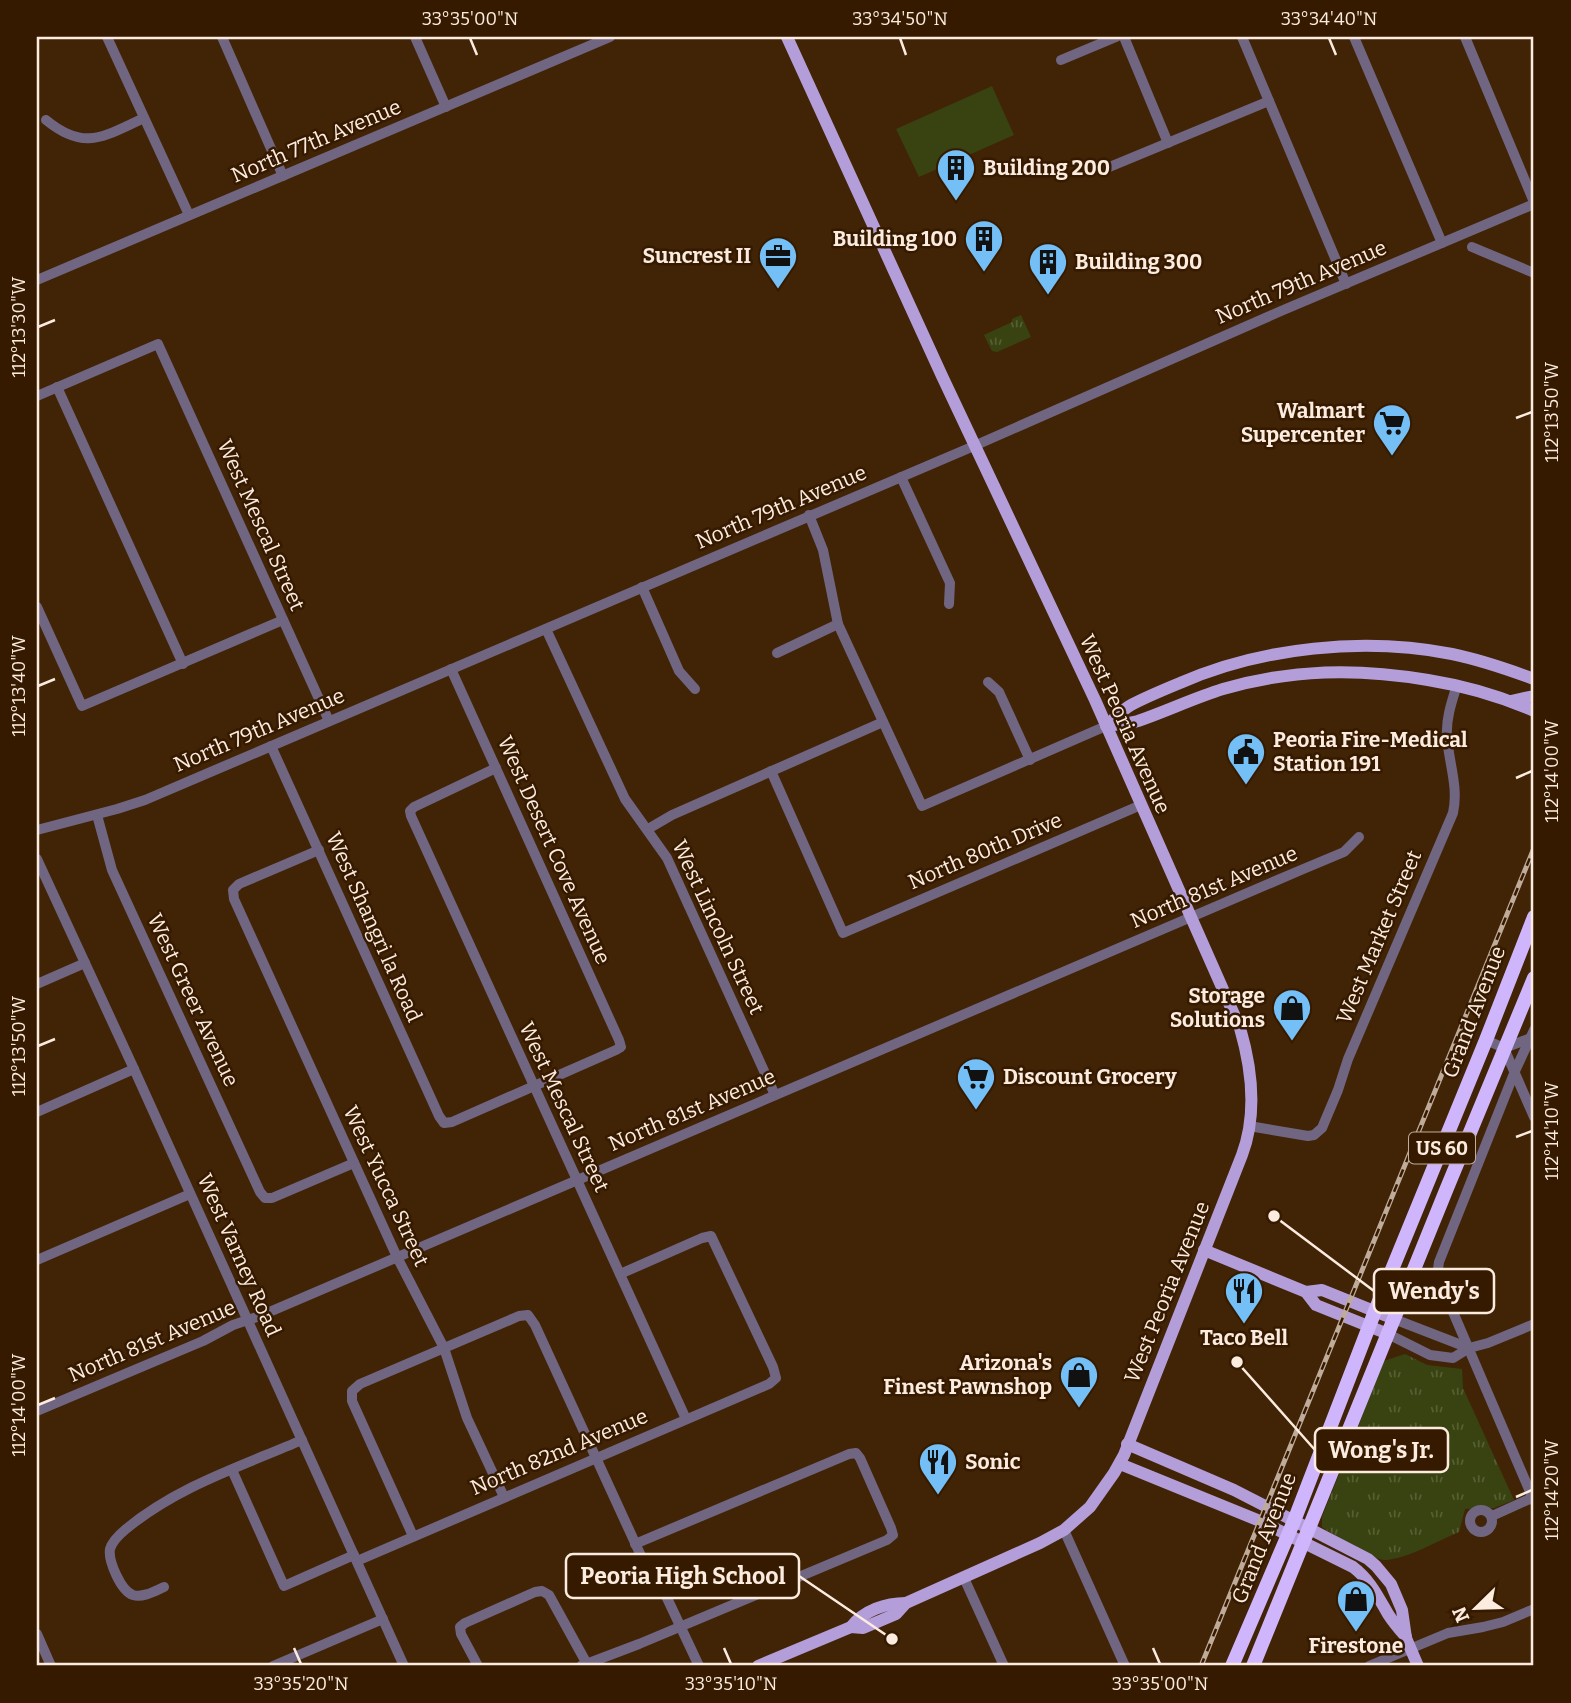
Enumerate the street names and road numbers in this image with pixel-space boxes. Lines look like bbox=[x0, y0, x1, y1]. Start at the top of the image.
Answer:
street label: North 77th Avenue bbox=[227, 93, 405, 189]
street label: North 79th Avenue bbox=[1212, 234, 1390, 330]
street label: West Mescal Street bbox=[212, 435, 311, 615]
street label: North 79th Avenue bbox=[692, 459, 870, 555]
street label: West Peoria Avenue bbox=[1074, 630, 1176, 818]
street label: North 79th Avenue bbox=[170, 682, 348, 778]
street label: West Desert Cove Avenue bbox=[492, 732, 616, 968]
street label: North 80th Drive bbox=[904, 807, 1066, 895]
street label: West Shangri la Road bbox=[320, 828, 428, 1026]
street label: West Lincoln Street bbox=[666, 836, 770, 1019]
street label: North 81st Avenue bbox=[1126, 840, 1302, 934]
street label: West Market Street bbox=[1331, 846, 1427, 1028]
street label: West Greer Avenue bbox=[142, 909, 244, 1091]
street label: Grand Avenue bbox=[1437, 942, 1511, 1082]
street label: West Mescal Street bbox=[513, 1018, 615, 1197]
street label: North 81st Avenue bbox=[604, 1063, 780, 1157]
street label: West Yucca Street bbox=[337, 1101, 435, 1271]
road number: US 60 bbox=[1409, 1132, 1475, 1164]
street label: West Varney Road bbox=[191, 1170, 287, 1340]
street label: West Peoria Avenue bbox=[1119, 1197, 1215, 1387]
street label: North 81st Avenue bbox=[64, 1294, 240, 1388]
street label: North 82nd Avenue bbox=[466, 1403, 652, 1501]
street label: Grand Avenue bbox=[1226, 1469, 1302, 1607]

